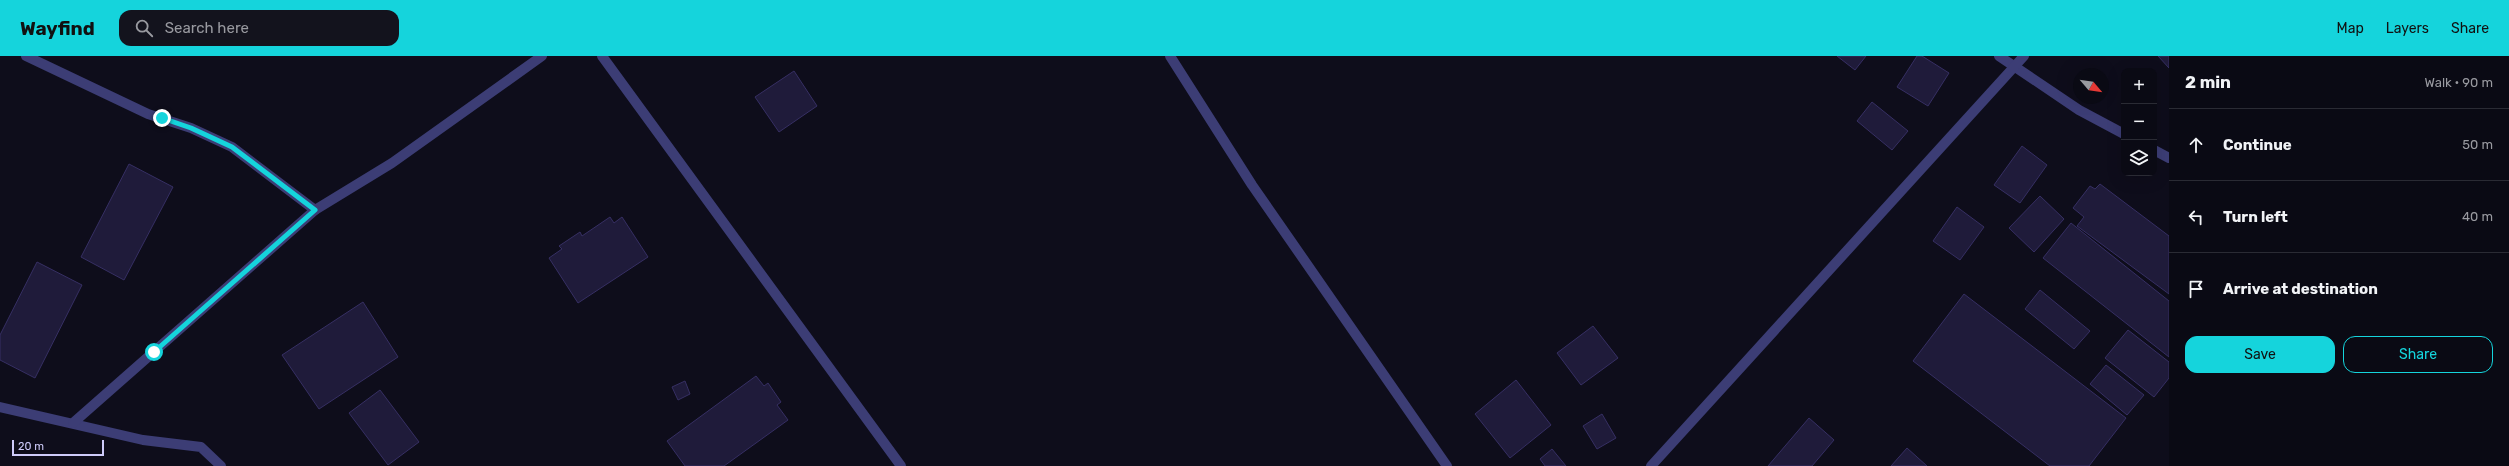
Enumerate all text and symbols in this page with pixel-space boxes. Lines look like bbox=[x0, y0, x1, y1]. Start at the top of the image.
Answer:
search box bbox=[119, 10, 399, 46]
text: Wayfind bbox=[20, 17, 95, 40]
icon: search bbox=[133, 17, 155, 39]
text: Search here bbox=[165, 19, 249, 37]
text: Map bbox=[2337, 20, 2364, 37]
text: Layers bbox=[2386, 20, 2429, 37]
text: Share bbox=[2451, 20, 2489, 37]
north arrow bbox=[2073, 68, 2109, 104]
map controls bbox=[2121, 68, 2157, 176]
button: + bbox=[2121, 68, 2157, 104]
text: 2 min bbox=[2185, 72, 2231, 92]
text: Walk · 90 m bbox=[2425, 75, 2493, 90]
button: − bbox=[2121, 104, 2157, 140]
route end bbox=[153, 109, 171, 127]
icon: ahead bbox=[2185, 134, 2207, 156]
text: Continue bbox=[2223, 136, 2292, 154]
text: 50 m bbox=[2462, 137, 2493, 152]
button: layers bbox=[2121, 140, 2157, 176]
icon: left bbox=[2185, 206, 2207, 228]
text: Turn left bbox=[2223, 208, 2288, 226]
text: 40 m bbox=[2462, 209, 2493, 224]
icon: arrive bbox=[2185, 278, 2207, 300]
text: Arrive at destination bbox=[2223, 280, 2378, 298]
button: Save bbox=[2185, 336, 2335, 373]
button: Share bbox=[2343, 336, 2493, 373]
route start bbox=[145, 343, 163, 361]
scale bar bbox=[12, 438, 104, 457]
text: 20 m bbox=[18, 440, 44, 453]

